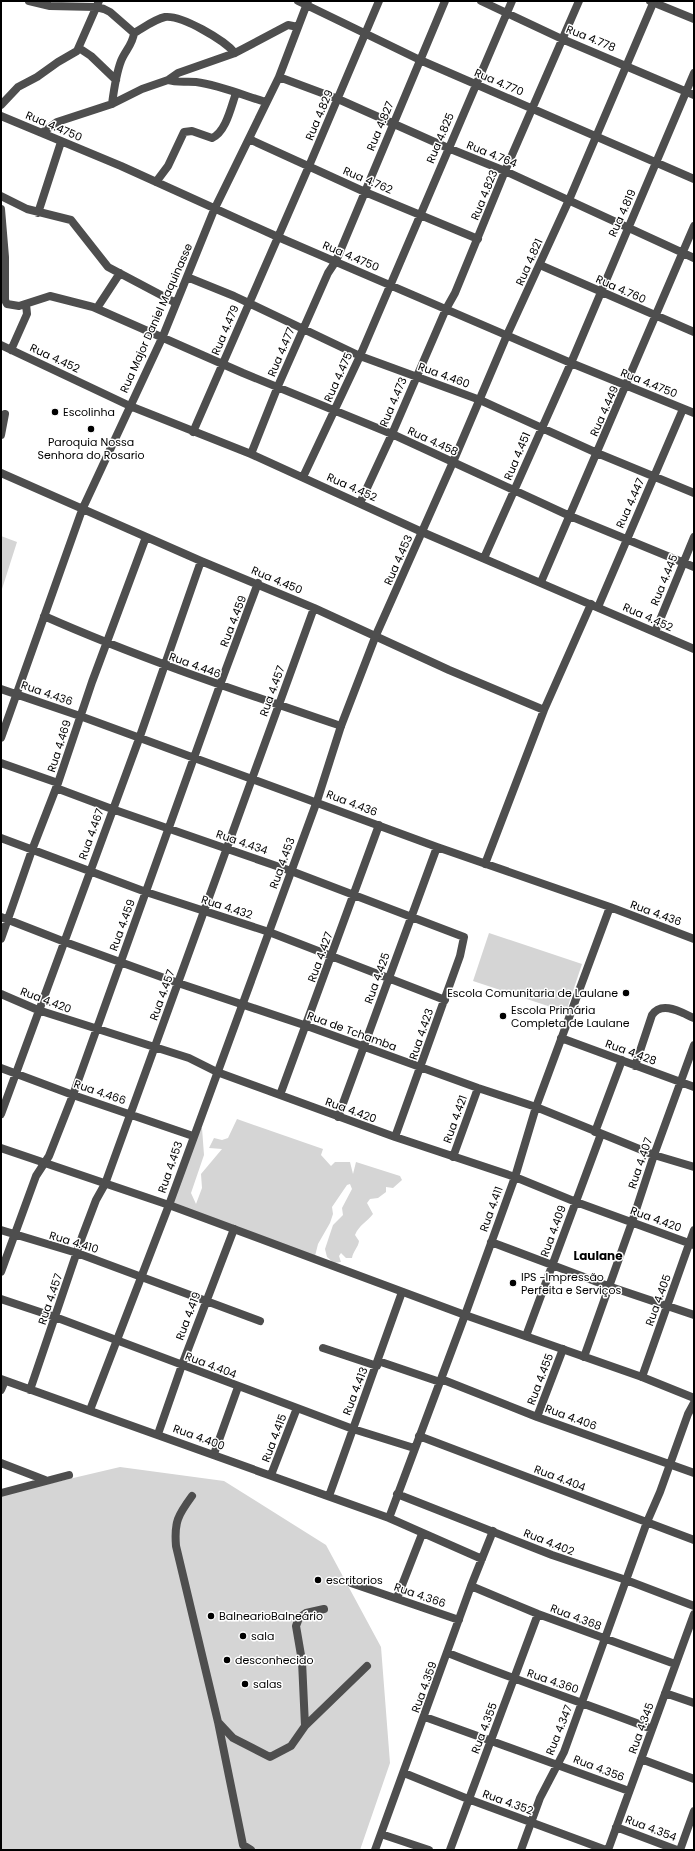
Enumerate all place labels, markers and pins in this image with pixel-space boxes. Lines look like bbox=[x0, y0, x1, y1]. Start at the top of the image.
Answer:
place label: Escolinha bbox=[63, 404, 115, 420]
marker: Escolinha bbox=[50, 407, 60, 417]
marker: Paroquia Nossa Senhora do Rosario bbox=[86, 424, 96, 434]
place label: Paroquia Nossa Senhora do Rosario bbox=[37, 434, 145, 463]
place label: Escola Comunitaria de Laulane bbox=[447, 985, 618, 1001]
marker: Escola Comunitaria de Laulane bbox=[621, 988, 631, 998]
place label: Escola Primária Completa de Laulane bbox=[511, 1002, 630, 1031]
marker: Escola Primária Completa de Laulane bbox=[498, 1011, 508, 1021]
place label: IPS -Impressão Perfeita e Serviços bbox=[521, 1269, 622, 1298]
marker: IPS -Impressão Perfeita e Serviços bbox=[508, 1278, 518, 1288]
place label: escritorios bbox=[326, 1572, 383, 1588]
marker: escritorios bbox=[313, 1575, 323, 1585]
place label: BalnearioBalneário bbox=[219, 1608, 323, 1624]
marker: BalnearioBalneário bbox=[206, 1611, 216, 1621]
place label: sala bbox=[251, 1628, 274, 1644]
marker: sala bbox=[238, 1631, 248, 1641]
place label: desconhecido bbox=[235, 1652, 313, 1668]
marker: desconhecido bbox=[222, 1655, 232, 1665]
place label: salas bbox=[253, 1676, 282, 1692]
marker: salas bbox=[240, 1679, 250, 1689]

